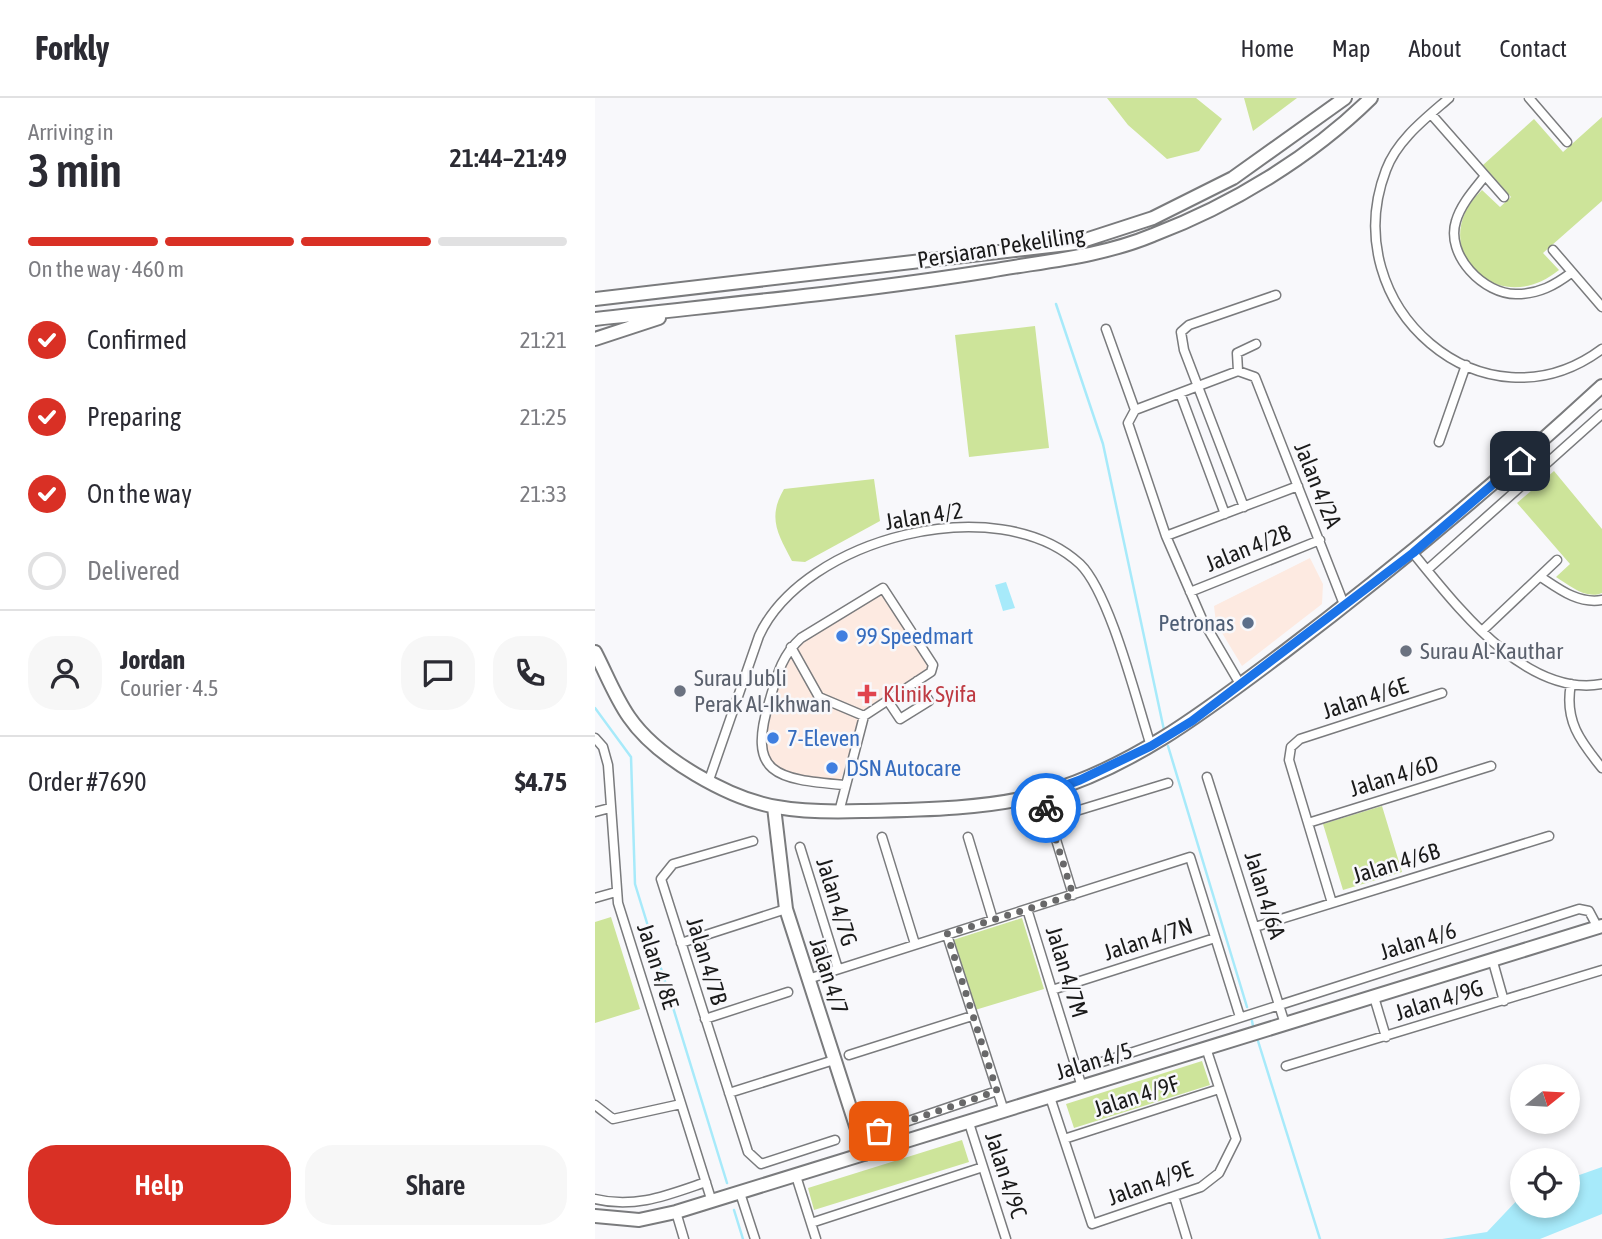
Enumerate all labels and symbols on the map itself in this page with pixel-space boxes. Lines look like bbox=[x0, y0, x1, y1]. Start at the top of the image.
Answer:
street label: Persiaran Pekeliling bbox=[915, 221, 1087, 273]
pin bbox=[1490, 431, 1550, 491]
street label: Jalan 4/2A bbox=[1289, 438, 1347, 532]
street label: Jalan 4/2 bbox=[883, 497, 965, 535]
street label: Jalan 4/2B bbox=[1202, 519, 1294, 577]
place label: Petronas bbox=[1158, 610, 1234, 636]
marker: Petronas bbox=[1240, 615, 1256, 631]
place label: 99 Speedmart bbox=[856, 623, 973, 649]
marker: 99 Speedmart bbox=[834, 628, 850, 644]
place label: Surau Al-Kauthar bbox=[1420, 638, 1564, 664]
marker: Surau Al-Kauthar bbox=[1398, 643, 1414, 659]
place label: Surau Jubli Perak Al-Ikhwan bbox=[694, 665, 831, 717]
street label: Jalan 4/6E bbox=[1319, 672, 1411, 724]
place label: Klinik Syifa bbox=[883, 681, 977, 707]
marker: Surau Jubli Perak Al-Ikhwan bbox=[672, 683, 688, 699]
marker: Klinik Syifa bbox=[857, 684, 877, 704]
place label: 7-Eleven bbox=[787, 725, 860, 751]
marker: 7-Eleven bbox=[765, 730, 781, 746]
street label: Jalan 4/6D bbox=[1346, 750, 1442, 802]
place label: DSN Autocare bbox=[846, 755, 961, 781]
marker: DSN Autocare bbox=[824, 760, 840, 776]
courier bbox=[1011, 773, 1081, 843]
street label: Jalan 4/6B bbox=[1349, 837, 1443, 889]
street label: Jalan 4/6A bbox=[1239, 848, 1291, 942]
street label: Jalan 4/7G bbox=[811, 855, 863, 949]
street label: Jalan 4/7N bbox=[1100, 912, 1196, 966]
street label: Jalan 4/7B bbox=[681, 914, 733, 1008]
street label: Jalan 4/6 bbox=[1377, 917, 1459, 965]
street label: Jalan 4/8E bbox=[632, 920, 684, 1012]
street label: Jalan 4/7M bbox=[1041, 923, 1093, 1021]
street label: Jalan 4/7 bbox=[805, 935, 853, 1017]
street label: Jalan 4/9G bbox=[1392, 974, 1486, 1026]
street label: Jalan 4/5 bbox=[1053, 1037, 1135, 1085]
north arrow bbox=[1510, 1064, 1580, 1134]
street label: Jalan 4/9F bbox=[1090, 1070, 1182, 1122]
pin bbox=[849, 1101, 909, 1161]
street label: Jalan 4/9C bbox=[980, 1129, 1032, 1221]
street label: Jalan 4/9E bbox=[1104, 1156, 1196, 1210]

